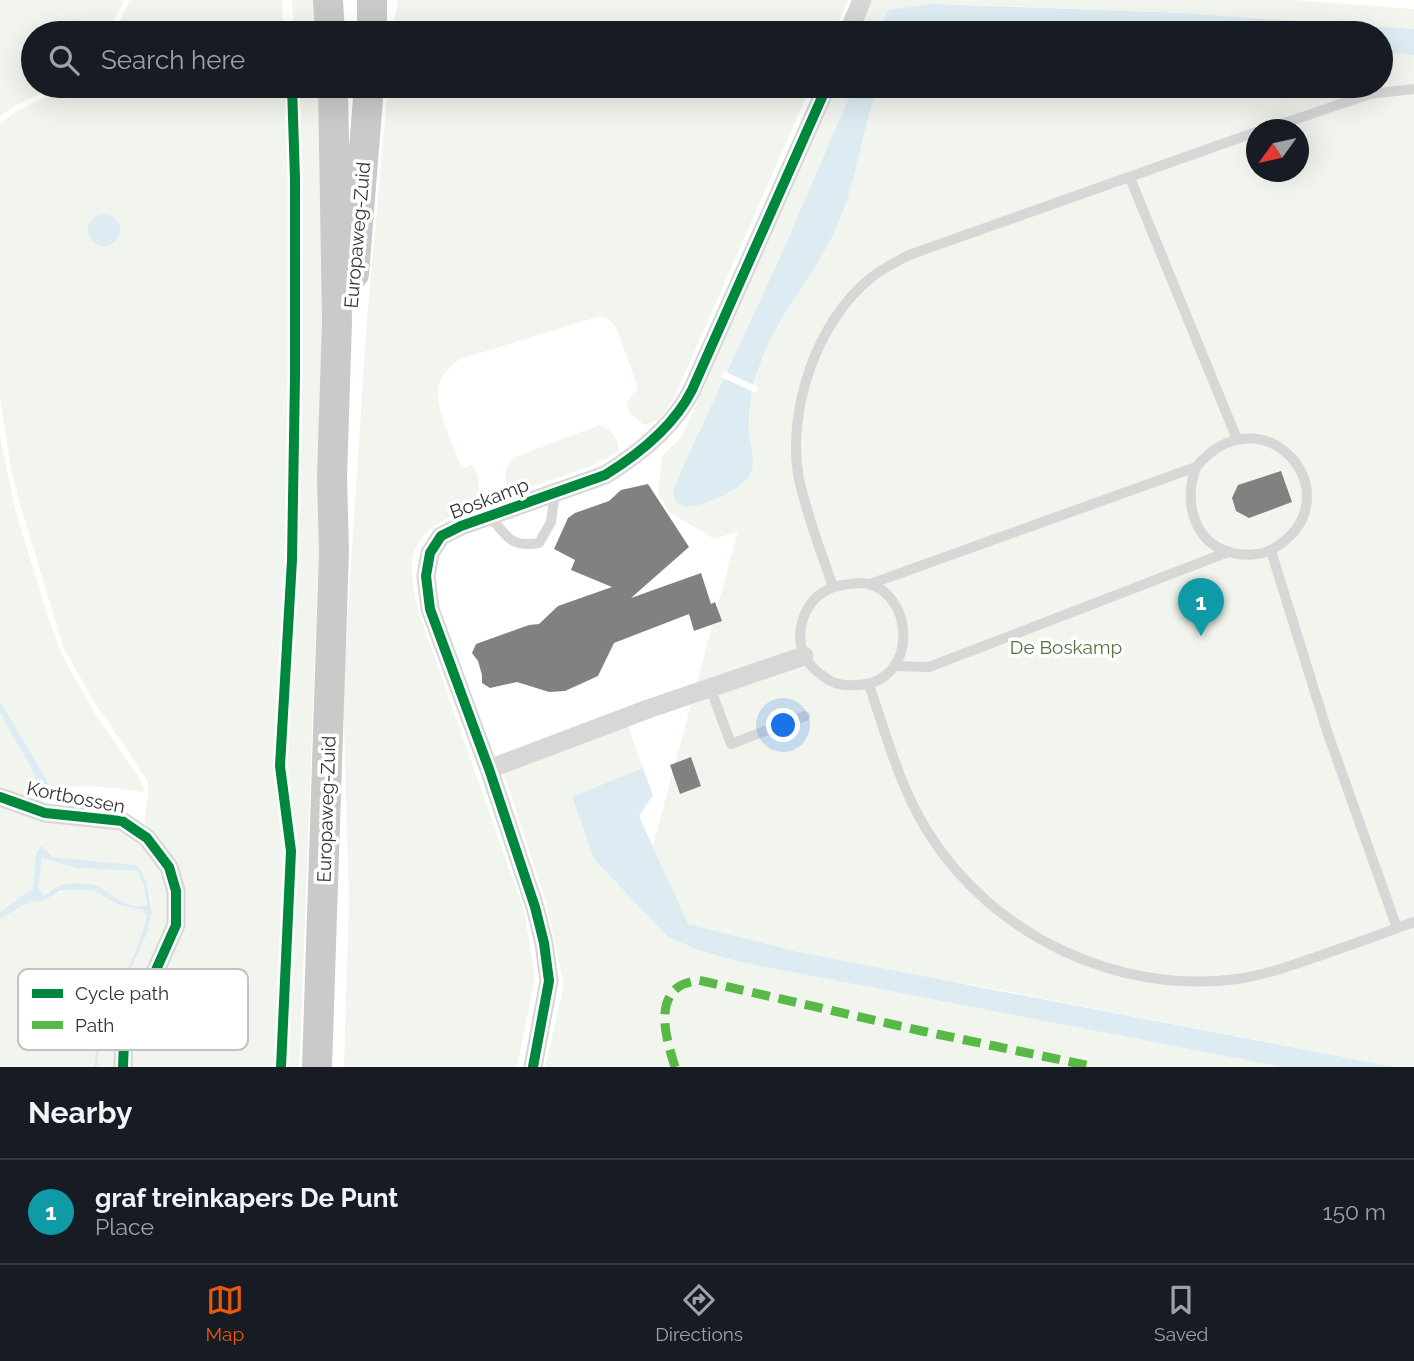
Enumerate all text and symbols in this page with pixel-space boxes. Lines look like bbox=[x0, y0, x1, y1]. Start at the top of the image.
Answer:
search box bbox=[21, 21, 1393, 98]
icon: search bbox=[45, 41, 83, 79]
text: Search here bbox=[101, 45, 245, 75]
north arrow bbox=[1246, 119, 1309, 182]
street label: Europaweg-Zuid bbox=[340, 161, 374, 309]
street label: Boskamp bbox=[446, 473, 532, 523]
pin: 1 bbox=[1178, 578, 1224, 636]
park label: De Boskamp bbox=[1010, 636, 1122, 658]
your location bbox=[766, 708, 800, 742]
street label: Europaweg-Zuid bbox=[312, 735, 340, 883]
street label: Kortbossen bbox=[25, 777, 127, 817]
legend bbox=[18, 969, 248, 1050]
text: Cycle path bbox=[75, 982, 169, 1004]
text: Path bbox=[75, 1014, 114, 1036]
text: Nearby bbox=[28, 1095, 132, 1130]
text: graf treinkapers De Punt bbox=[95, 1183, 398, 1213]
text: 1 bbox=[45, 1198, 57, 1225]
text: 150 m bbox=[1323, 1198, 1386, 1225]
text: Place bbox=[95, 1213, 154, 1240]
tab: Map bbox=[206, 1281, 244, 1345]
tab: Directions bbox=[655, 1281, 743, 1345]
tab: Saved bbox=[1154, 1281, 1208, 1345]

